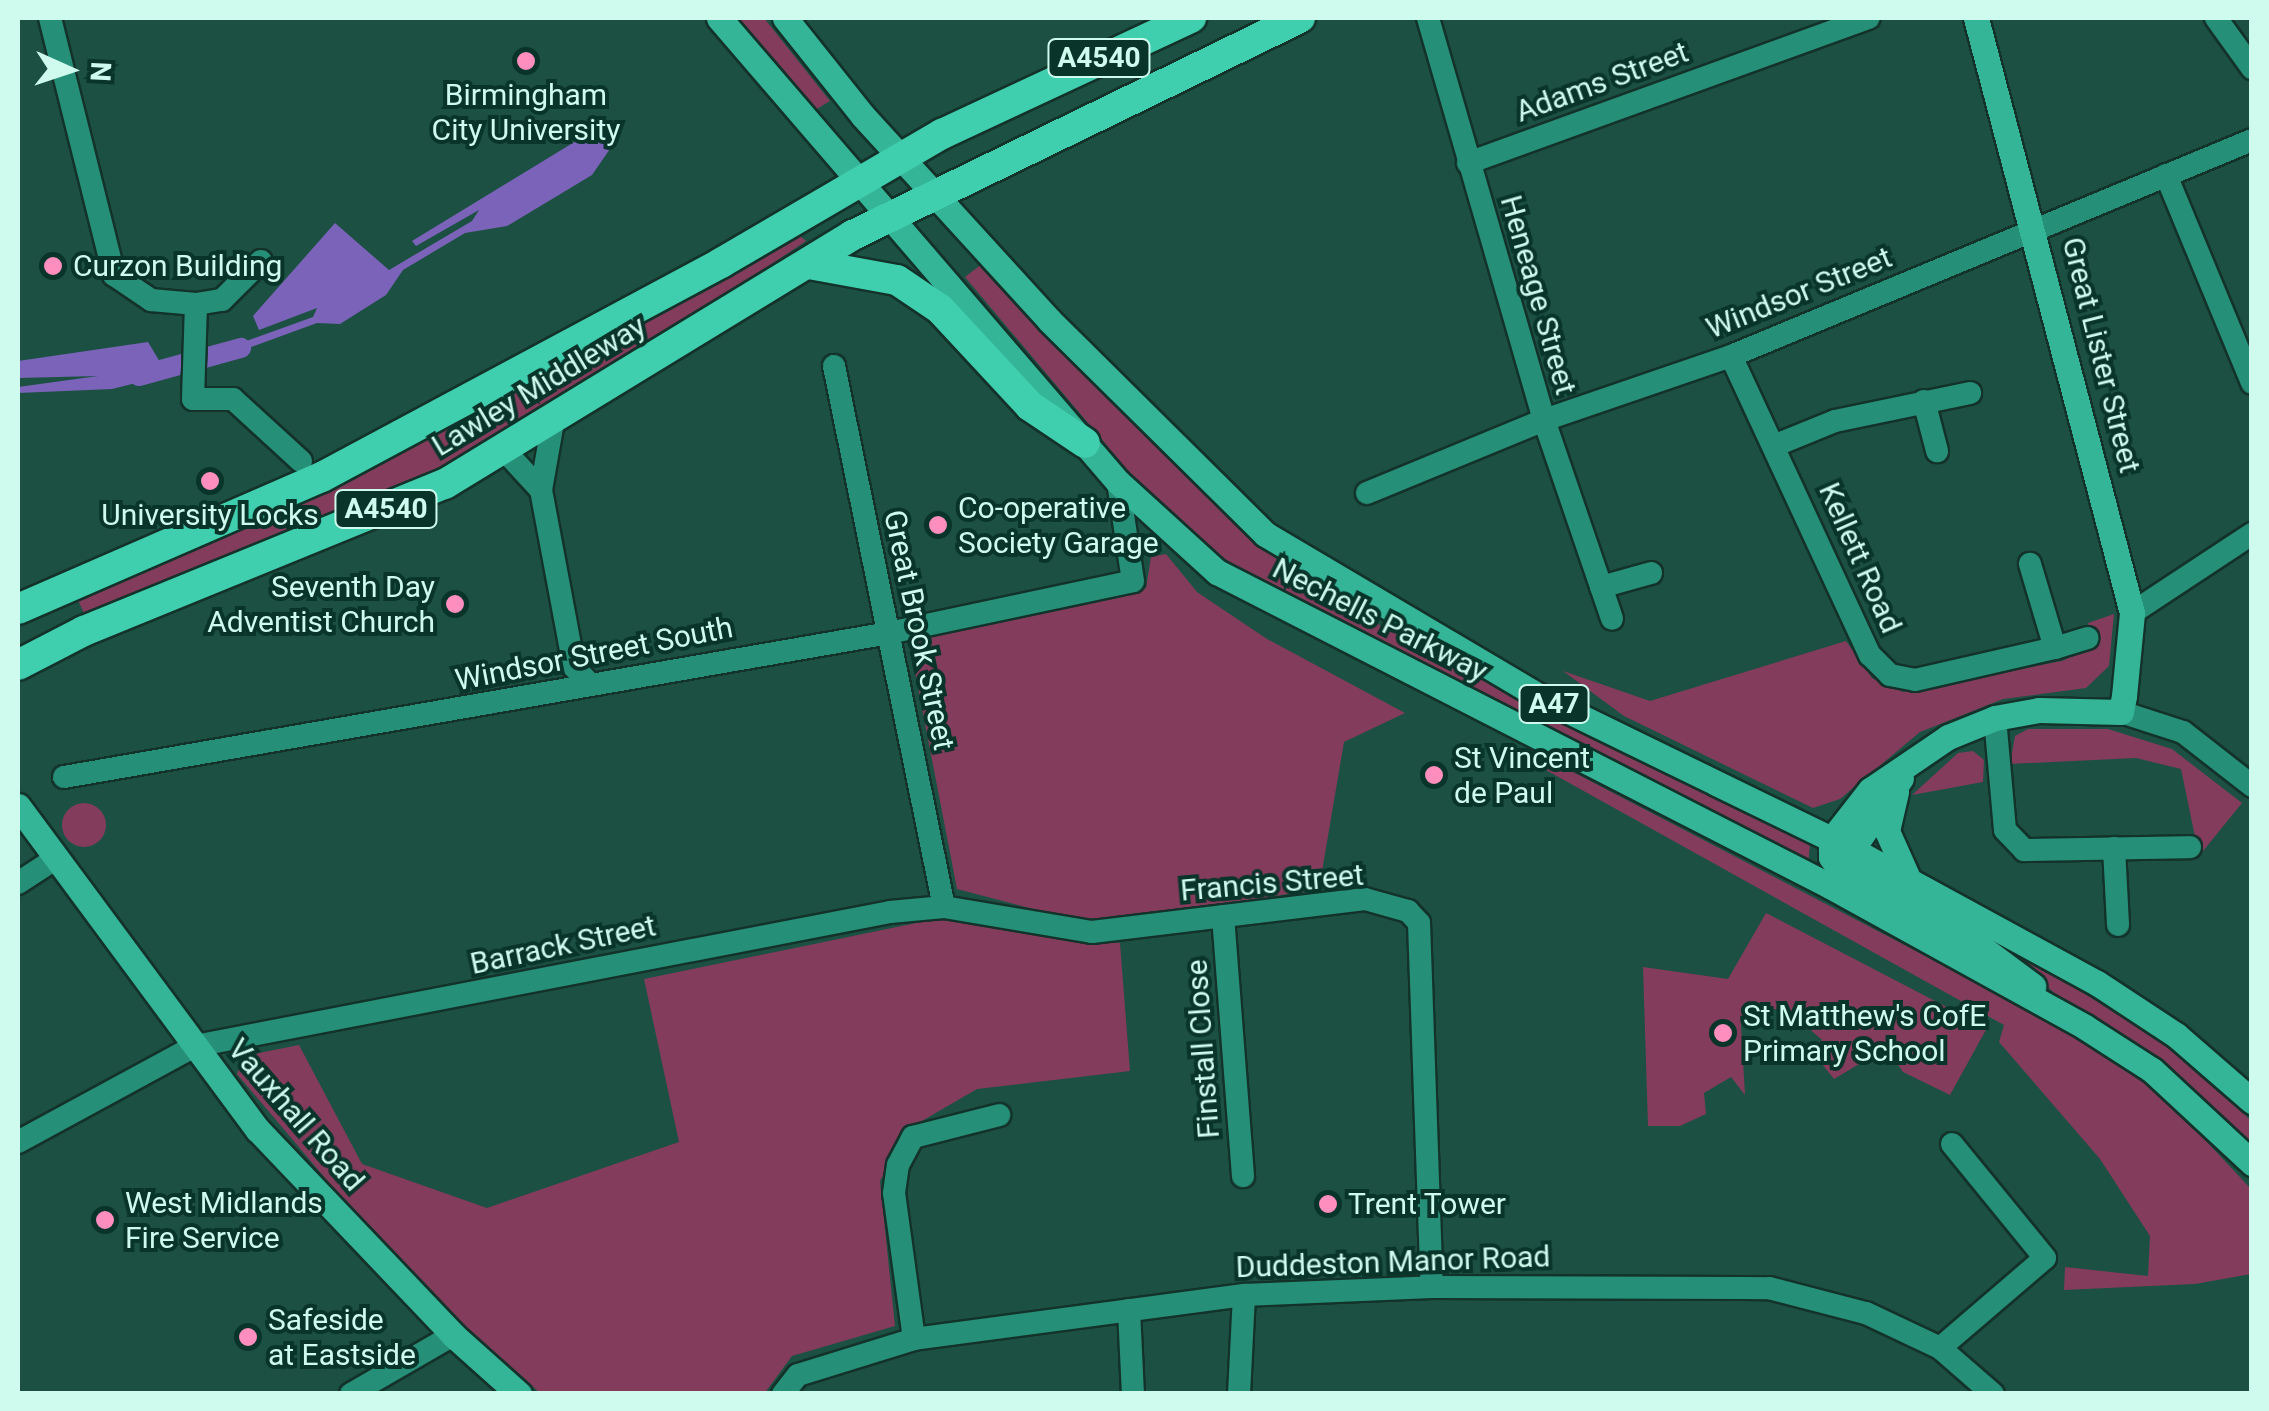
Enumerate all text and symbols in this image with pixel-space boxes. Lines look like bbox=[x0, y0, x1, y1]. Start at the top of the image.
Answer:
north arrow bbox=[20, 20, 120, 120]
street label: Adams Street bbox=[1511, 34, 1693, 130]
road number: A4540 bbox=[1046, 35, 1152, 81]
marker: Birmingham City University bbox=[515, 50, 537, 72]
text: N bbox=[83, 61, 117, 82]
place label: Birmingham City University bbox=[432, 77, 620, 148]
street label: Heneage Street bbox=[1492, 191, 1584, 399]
street label: Great Lister Street bbox=[2054, 234, 2148, 476]
street label: Windsor Street bbox=[1701, 239, 1897, 347]
place label: Curzon Building bbox=[73, 248, 282, 284]
marker: Curzon Building bbox=[42, 255, 64, 277]
street label: Lawley Middleway bbox=[426, 308, 652, 464]
marker: University Locks bbox=[199, 470, 221, 492]
street label: Kellett Road bbox=[1811, 477, 1909, 639]
road number: A4540 bbox=[334, 486, 438, 532]
place label: Co-operative Society Garage bbox=[958, 490, 1159, 560]
place label: University Locks bbox=[101, 497, 319, 533]
street label: Great Brook Street bbox=[876, 507, 962, 753]
marker: Co-operative Society Garage bbox=[927, 514, 949, 536]
street label: Nechells Parkway bbox=[1267, 550, 1493, 690]
place label: Seventh Day Adventist Church bbox=[207, 569, 435, 640]
marker: Seventh Day Adventist Church bbox=[444, 593, 466, 615]
street label: Windsor Street South bbox=[452, 609, 736, 699]
road number: A47 bbox=[1516, 681, 1592, 727]
place label: St Vincent de Paul bbox=[1454, 740, 1590, 810]
marker: St Vincent de Paul bbox=[1423, 764, 1445, 786]
street label: Francis Street bbox=[1179, 857, 1365, 909]
street label: Barrack Street bbox=[467, 908, 659, 982]
street label: Finstall Close bbox=[1179, 958, 1227, 1140]
place label: St Matthew's CofE Primary School bbox=[1743, 998, 1986, 1068]
marker: St Matthew's CofE Primary School bbox=[1712, 1022, 1734, 1044]
street label: Vauxhall Road bbox=[220, 1032, 372, 1198]
place label: West Midlands Fire Service bbox=[125, 1185, 323, 1256]
place label: Trent Tower bbox=[1348, 1186, 1507, 1222]
marker: Trent Tower bbox=[1317, 1193, 1339, 1215]
marker: West Midlands Fire Service bbox=[94, 1209, 116, 1231]
street label: Duddeston Manor Road bbox=[1235, 1239, 1551, 1285]
place label: Safeside at Eastside bbox=[268, 1302, 416, 1372]
marker: Safeside at Eastside bbox=[237, 1326, 259, 1348]

